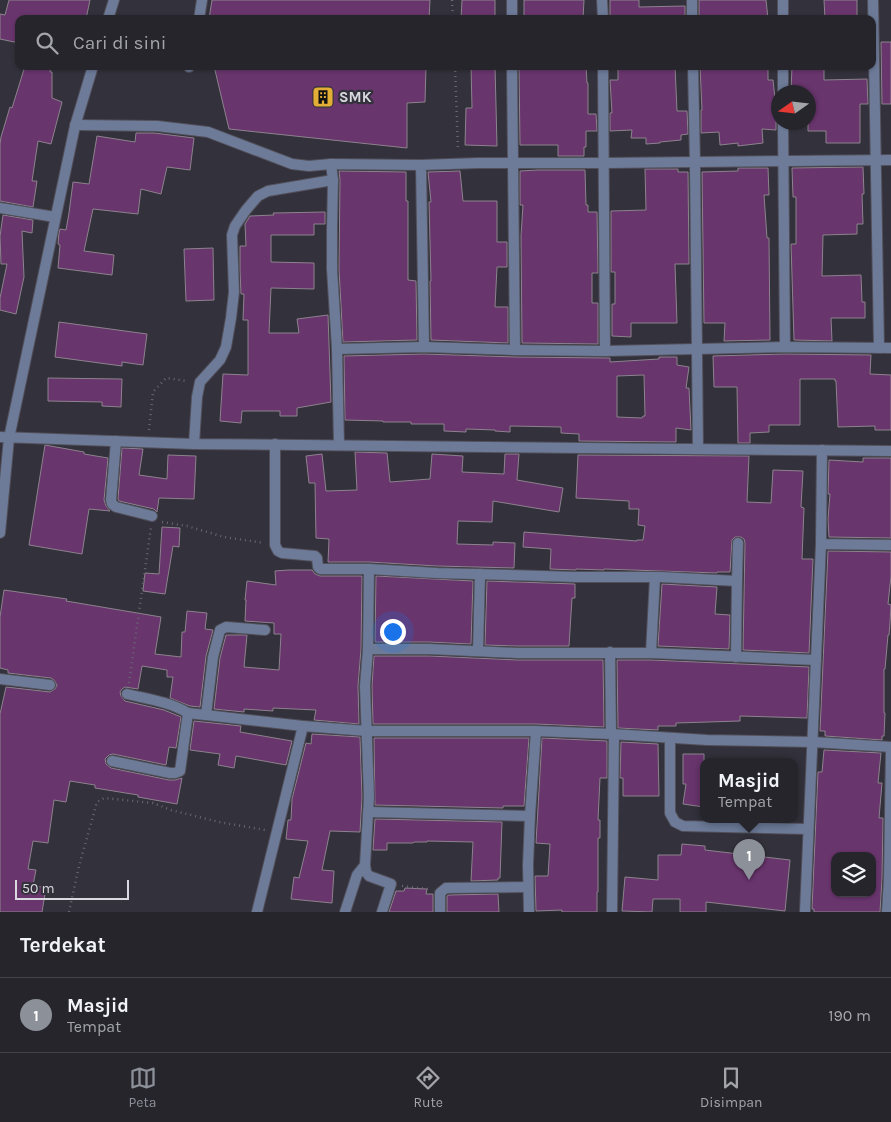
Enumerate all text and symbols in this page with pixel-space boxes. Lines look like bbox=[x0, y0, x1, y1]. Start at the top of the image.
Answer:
search box bbox=[15, 15, 876, 70]
icon: search bbox=[33, 29, 61, 57]
text: Cari di sini bbox=[73, 32, 166, 54]
building icon: SMK bbox=[311, 85, 335, 109]
north arrow bbox=[771, 85, 816, 130]
place label: SMK bbox=[339, 88, 372, 106]
your location bbox=[380, 619, 406, 645]
popup bbox=[700, 758, 798, 823]
text: Masjid bbox=[718, 770, 780, 792]
text: Tempat bbox=[718, 792, 772, 811]
pin: 1 bbox=[733, 839, 765, 880]
map controls bbox=[831, 852, 876, 897]
button: layers bbox=[831, 852, 876, 897]
scale bar bbox=[15, 877, 129, 900]
text: 50 m bbox=[22, 880, 55, 897]
text: Terdekat bbox=[20, 933, 106, 957]
text: Masjid bbox=[67, 995, 129, 1017]
text: 1 bbox=[33, 1006, 39, 1025]
text: 190 m bbox=[828, 1006, 871, 1025]
text: Tempat bbox=[67, 1017, 121, 1036]
tab: Peta bbox=[129, 1064, 157, 1111]
tab: Rute bbox=[414, 1064, 443, 1111]
tab: Disimpan bbox=[700, 1064, 762, 1111]

